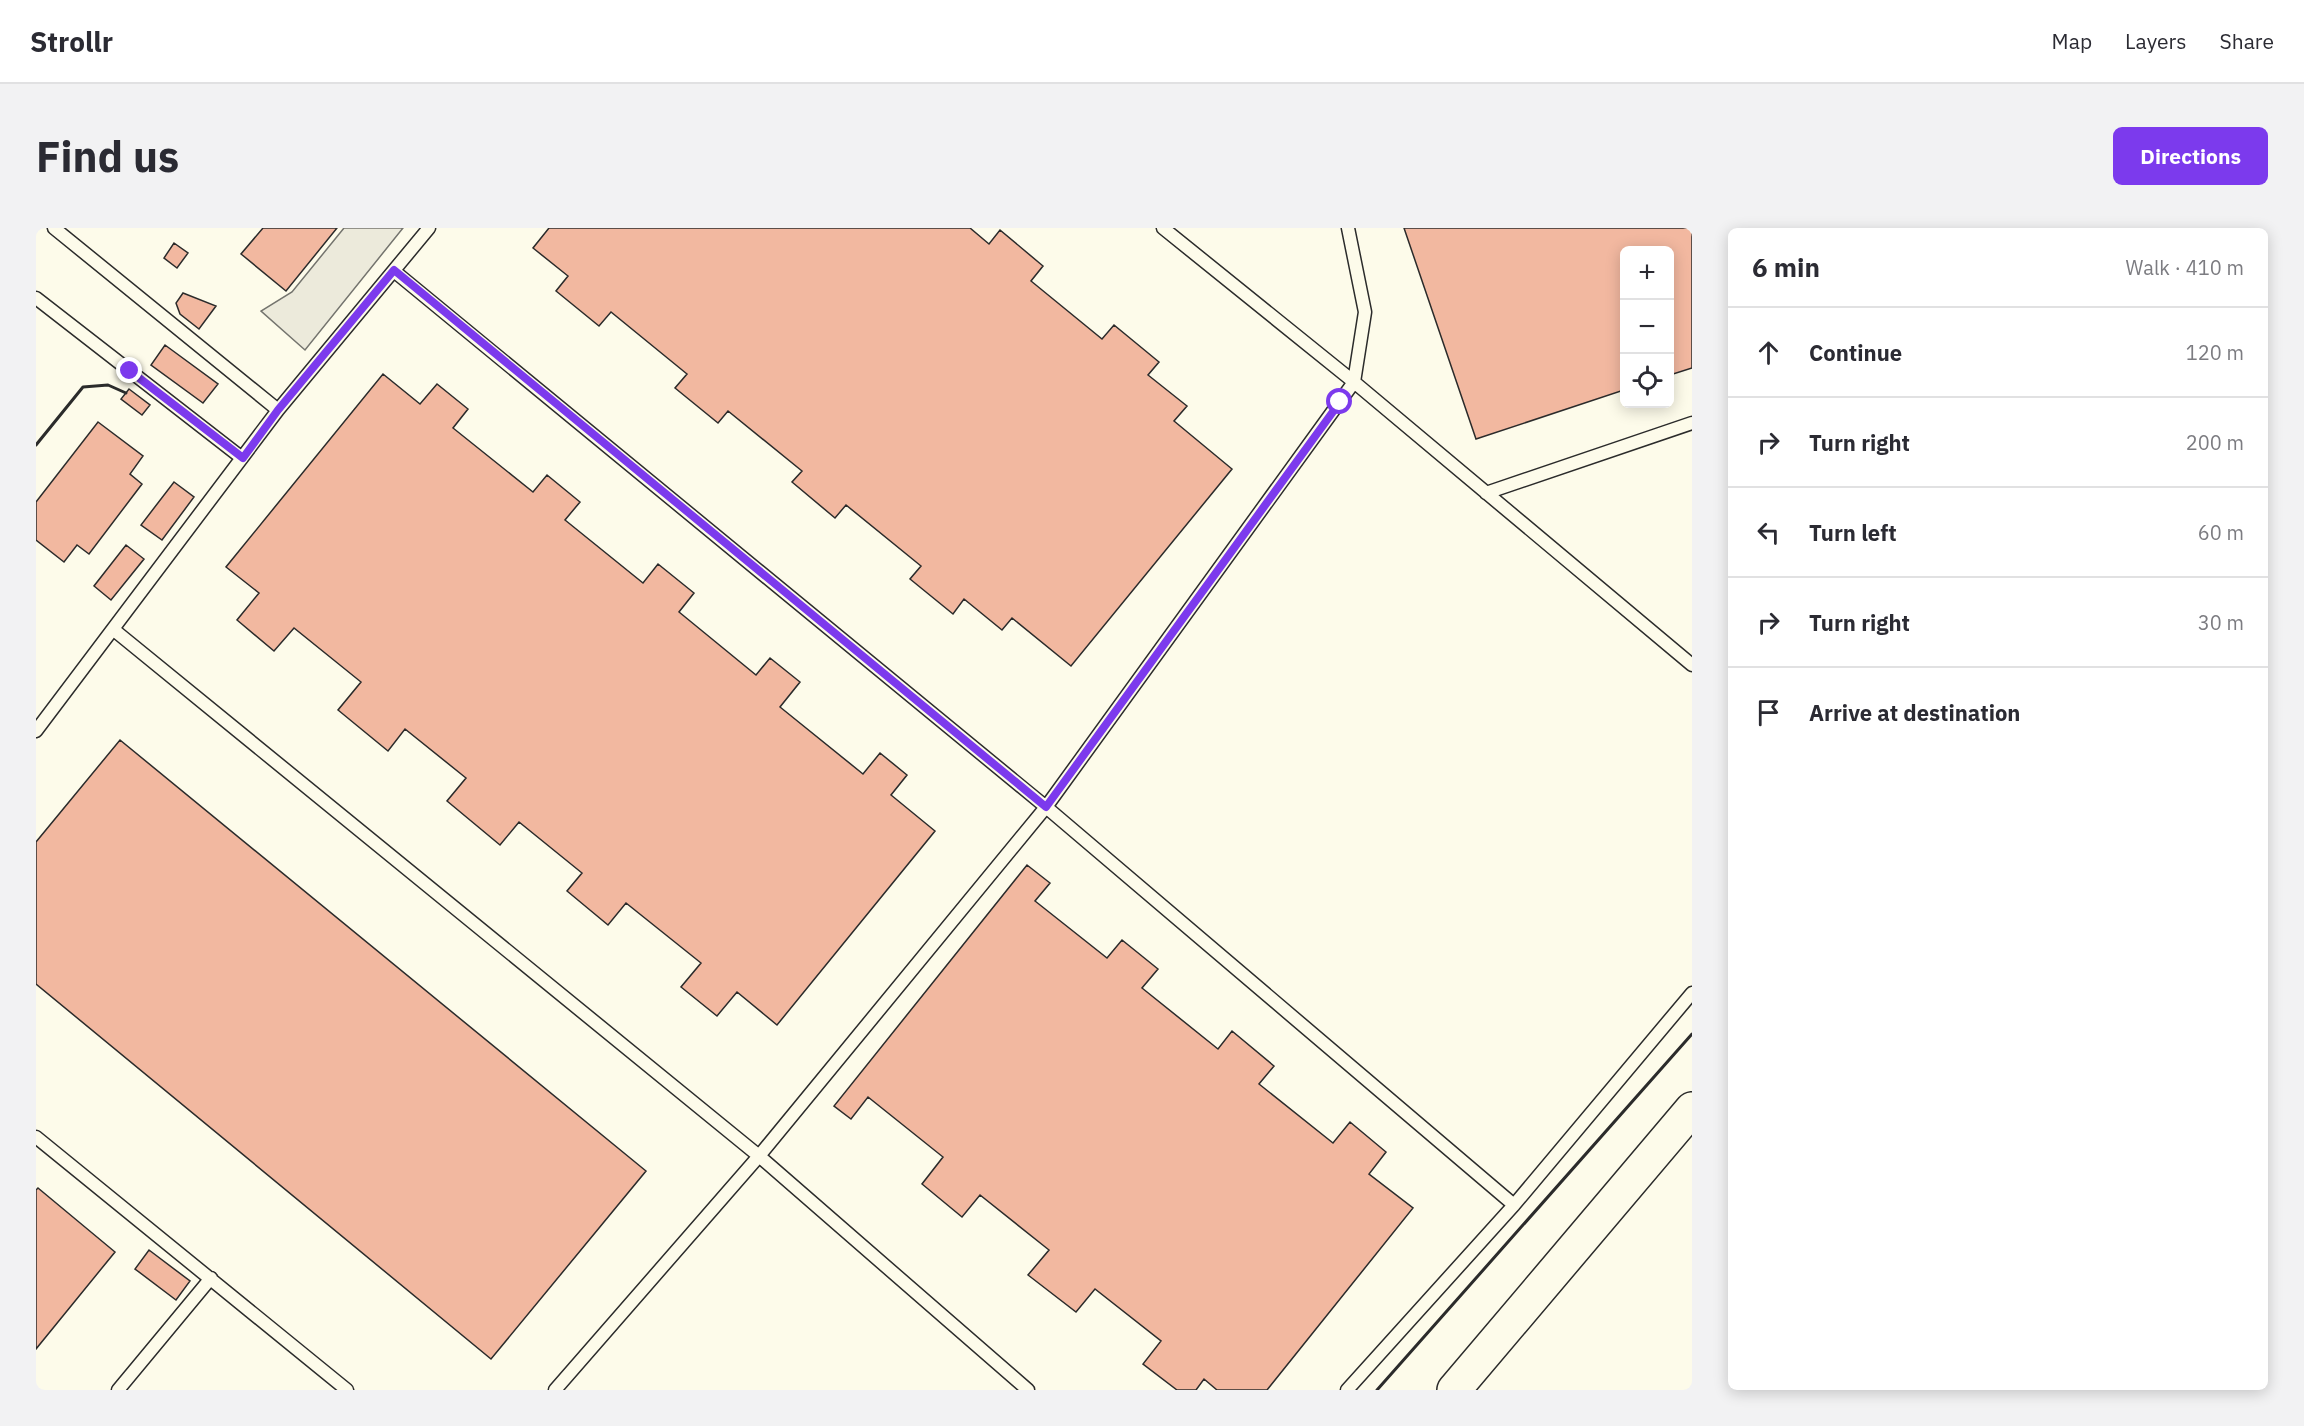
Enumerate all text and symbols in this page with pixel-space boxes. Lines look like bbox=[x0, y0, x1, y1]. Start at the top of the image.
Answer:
text: Strollr bbox=[30, 23, 113, 60]
text: Map bbox=[2052, 27, 2092, 55]
text: Layers bbox=[2125, 27, 2187, 55]
text: Share bbox=[2220, 27, 2274, 55]
button: Directions bbox=[2113, 127, 2268, 185]
text: Find us bbox=[36, 129, 179, 184]
map controls bbox=[1620, 246, 1674, 408]
button: + bbox=[1620, 246, 1674, 300]
text: 6 min bbox=[1752, 250, 1820, 284]
text: Walk · 410 m bbox=[2126, 254, 2244, 281]
button: − bbox=[1620, 300, 1674, 354]
icon: ahead bbox=[1752, 336, 1785, 369]
text: Continue bbox=[1809, 338, 1902, 367]
text: 120 m bbox=[2186, 339, 2244, 366]
button: locate bbox=[1620, 354, 1674, 408]
route end bbox=[116, 357, 142, 383]
route start bbox=[1326, 388, 1352, 414]
icon: right bbox=[1752, 426, 1785, 459]
text: Turn right bbox=[1809, 428, 1910, 457]
text: 200 m bbox=[2186, 429, 2244, 456]
icon: left bbox=[1752, 516, 1785, 549]
text: Turn left bbox=[1809, 518, 1897, 547]
text: 60 m bbox=[2198, 519, 2244, 546]
icon: right bbox=[1752, 606, 1785, 639]
text: Turn right bbox=[1809, 608, 1910, 637]
text: 30 m bbox=[2198, 609, 2244, 636]
icon: arrive bbox=[1752, 696, 1785, 729]
text: Arrive at destination bbox=[1809, 698, 2020, 727]

